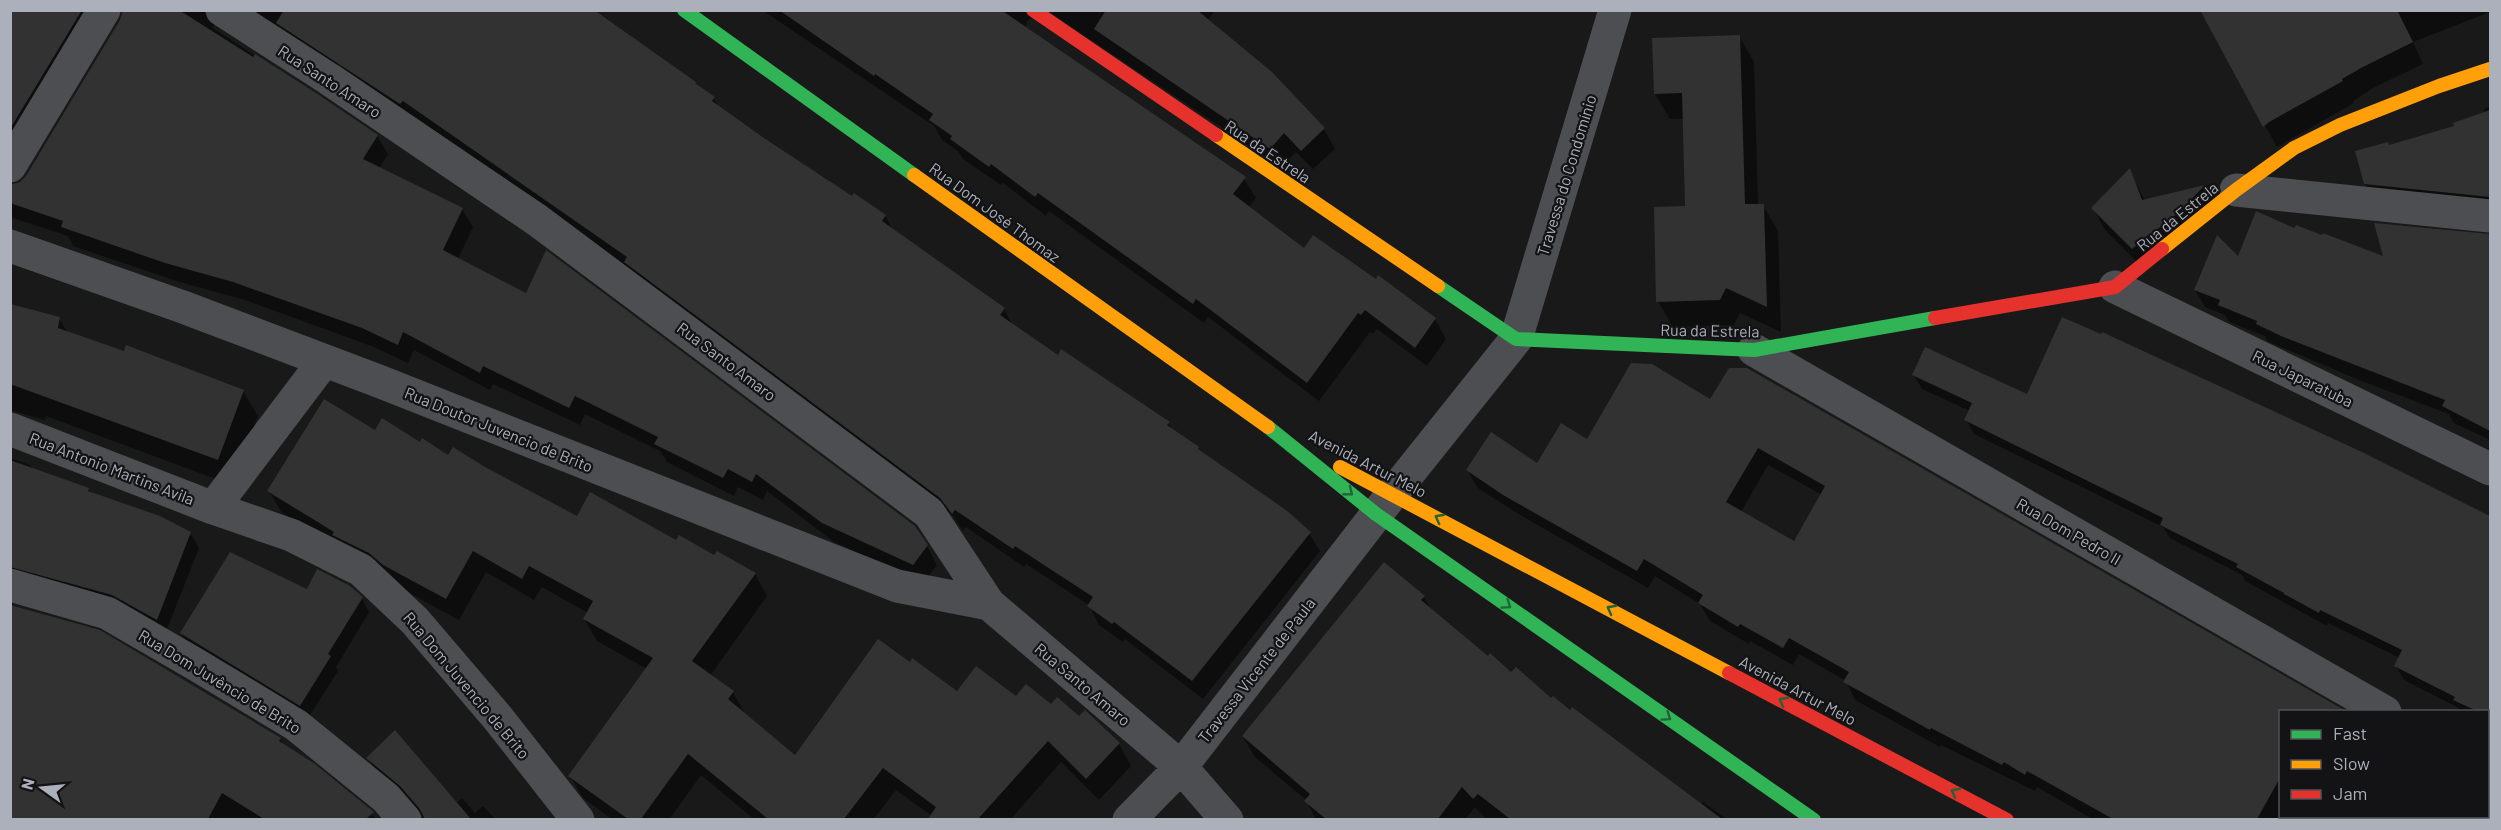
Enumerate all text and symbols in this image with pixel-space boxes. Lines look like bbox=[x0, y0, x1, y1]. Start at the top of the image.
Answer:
street label: Rua Santo Amaro bbox=[275, 41, 385, 121]
street label: Travessa do Condomínio bbox=[1532, 92, 1600, 258]
street label: Rua da Estrela bbox=[1222, 115, 1314, 187]
street label: Rua Dom José Thomaz bbox=[926, 158, 1064, 266]
street label: Rua da Estrela bbox=[2132, 177, 2222, 255]
street label: Rua Santo Amaro bbox=[674, 318, 780, 404]
street label: Rua da Estrela bbox=[1660, 320, 1760, 340]
street label: Rua Japaratuba bbox=[2250, 345, 2356, 411]
street label: Rua Doutor Juvencio de Brito bbox=[402, 382, 596, 476]
street label: Avenida Artur Melo bbox=[1306, 425, 1430, 501]
street label: Rua Antonio Martins Avila bbox=[27, 428, 197, 508]
one-way arrow bbox=[1342, 484, 1353, 495]
street label: Rua Dom Pedro II bbox=[2014, 493, 2124, 569]
one-way arrow bbox=[1434, 514, 1445, 525]
street label: Travessa Vicente de Paula bbox=[1193, 594, 1319, 746]
one-way arrow bbox=[1500, 598, 1511, 609]
one-way arrow bbox=[1607, 605, 1617, 616]
street label: Rua Dom Juvencio de Brito bbox=[400, 608, 534, 762]
street label: Rua Dom Juvêncio de Brito bbox=[135, 625, 305, 737]
street label: Rua Santo Amaro bbox=[1031, 638, 1135, 730]
street label: Avenida Artur Melo bbox=[1736, 651, 1860, 729]
one-way arrow bbox=[1779, 697, 1789, 708]
one-way arrow bbox=[1660, 710, 1671, 721]
legend bbox=[2279, 710, 2489, 818]
text: Fast bbox=[2333, 722, 2367, 744]
text: Slow bbox=[2333, 752, 2370, 774]
north arrow bbox=[12, 758, 72, 818]
text: N bbox=[16, 776, 38, 792]
text: Jam bbox=[2333, 782, 2367, 804]
one-way arrow bbox=[1951, 788, 1962, 799]

